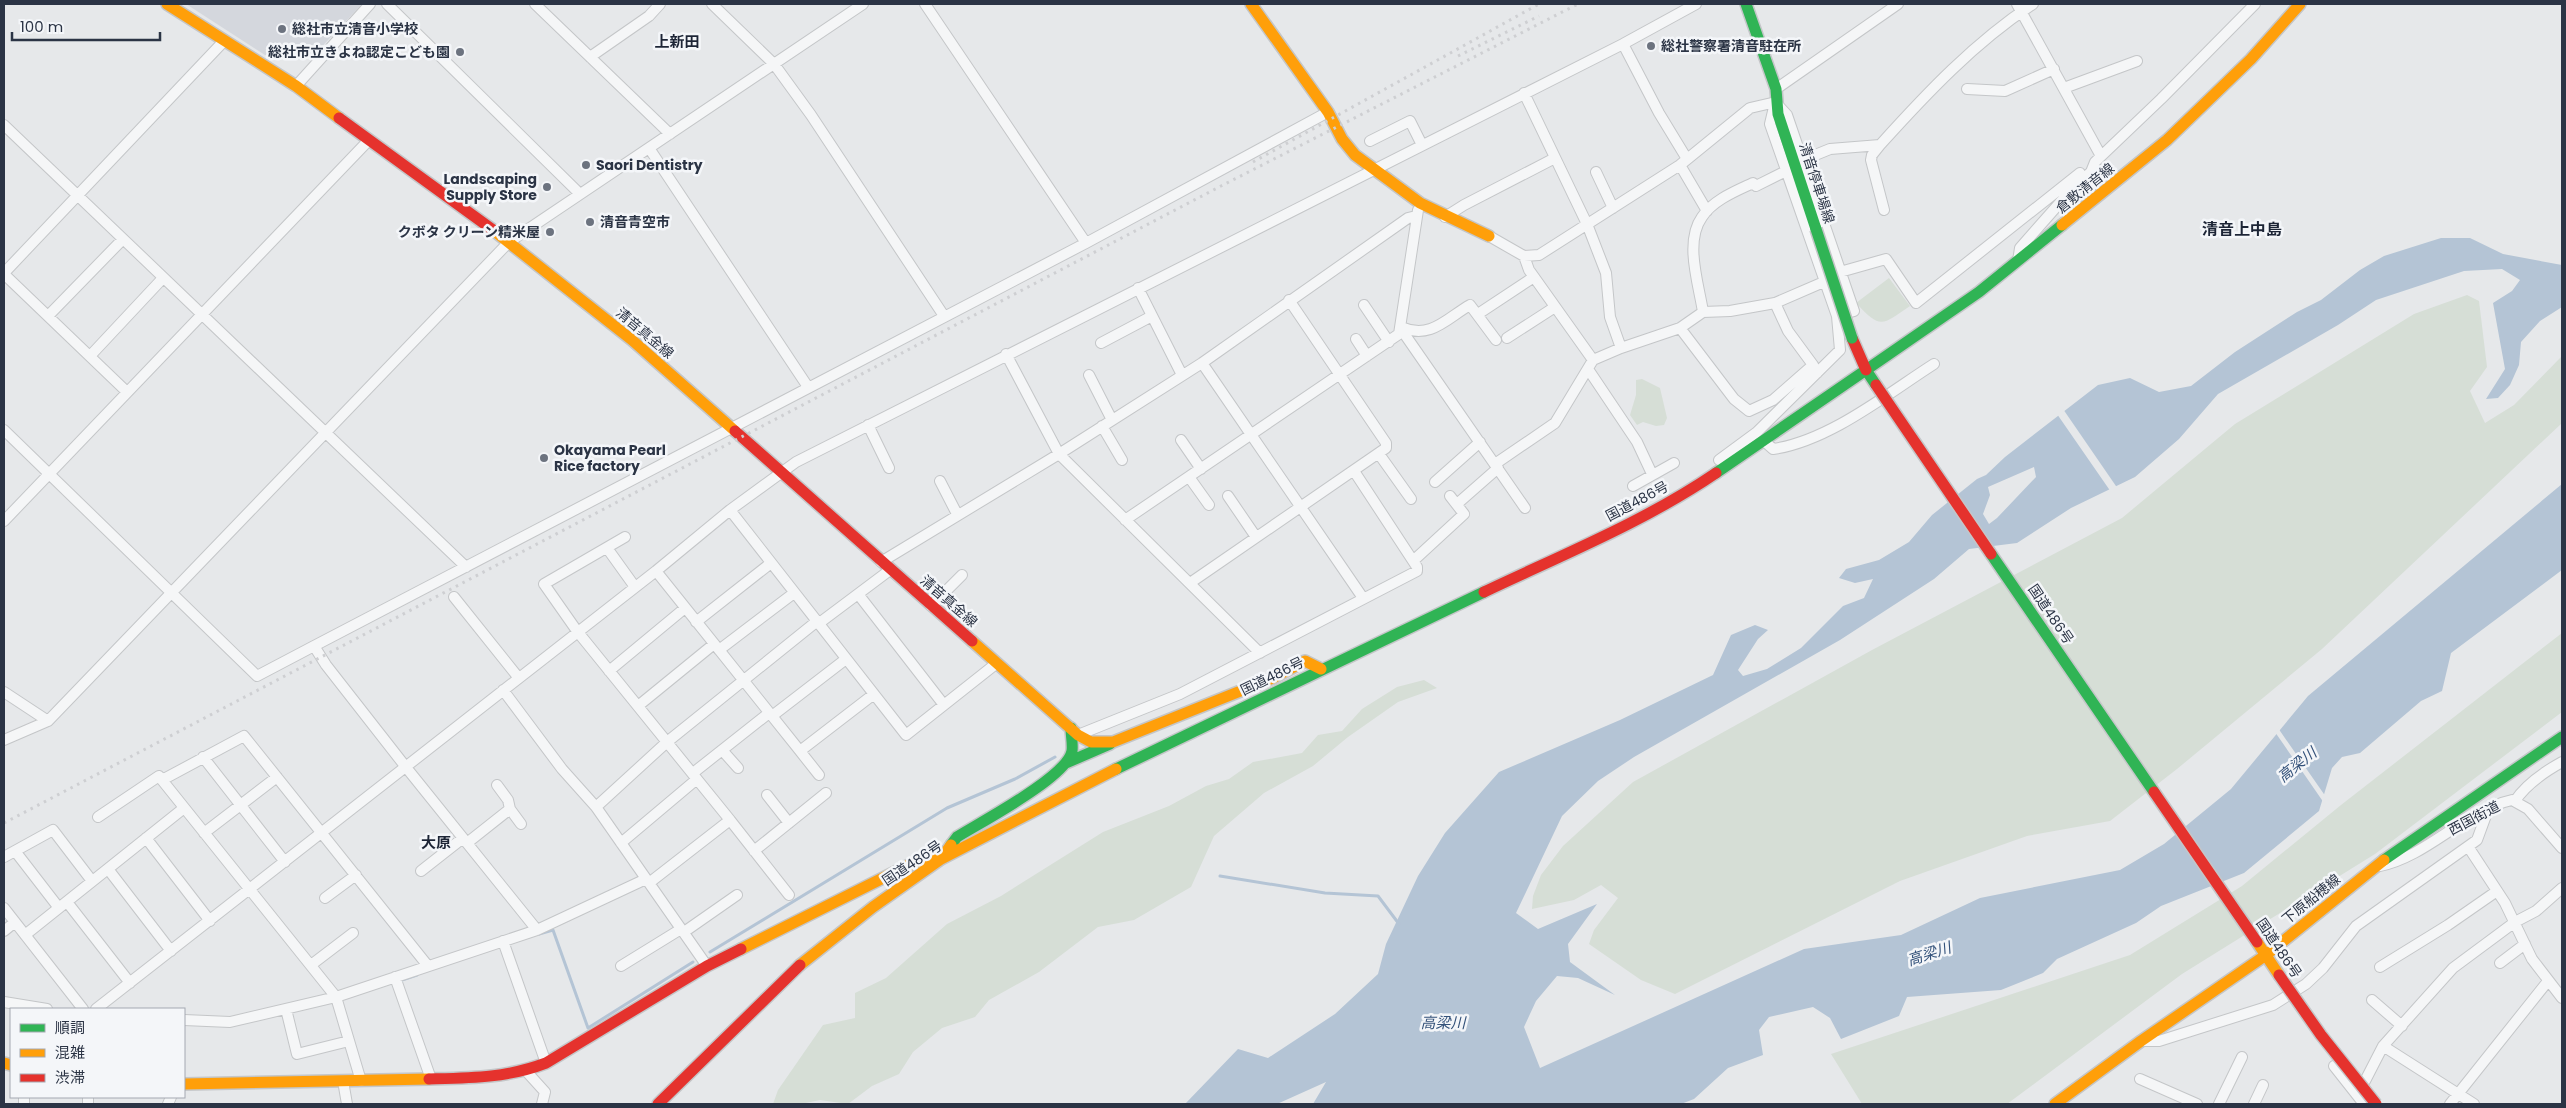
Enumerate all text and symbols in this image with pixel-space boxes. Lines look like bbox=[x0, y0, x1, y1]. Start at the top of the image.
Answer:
scale bar bbox=[12, 10, 160, 42]
text: 100 m bbox=[20, 16, 63, 37]
place label: 総社市立清音小学校 bbox=[292, 19, 418, 39]
marker: 総社市立清音小学校 bbox=[276, 23, 288, 35]
district label: 上新田 bbox=[654, 31, 700, 52]
place label: 総社警察署清音駐在所 bbox=[1661, 36, 1801, 56]
marker: 総社警察署清音駐在所 bbox=[1645, 40, 1657, 52]
place label: 総社市立きよね認定こども園 bbox=[268, 42, 450, 62]
marker: 総社市立きよね認定こども園 bbox=[454, 46, 466, 58]
street label: 清音停車場線 bbox=[1795, 140, 1839, 226]
place label: Saori Dentistry bbox=[596, 155, 703, 175]
street label: 倉敷清音線 bbox=[2052, 158, 2118, 218]
marker: Saori Dentistry bbox=[580, 159, 592, 171]
place label: Landscaping Supply Store bbox=[444, 169, 537, 205]
marker: Landscaping Supply Store bbox=[541, 181, 553, 193]
place label: 清音青空市 bbox=[600, 212, 670, 232]
marker: 清音青空市 bbox=[584, 216, 596, 228]
district label: 清音上中島 bbox=[2202, 218, 2282, 241]
place label: クボタ クリーン精米屋 bbox=[398, 222, 540, 242]
marker: クボタ クリーン精米屋 bbox=[544, 226, 556, 238]
street label: 清音真金線 bbox=[612, 303, 678, 363]
place label: Okayama Pearl Rice factory bbox=[554, 440, 666, 476]
marker: Okayama Pearl Rice factory bbox=[538, 452, 550, 464]
street label: 国道486号 bbox=[1602, 476, 1672, 526]
street label: 清音真金線 bbox=[916, 570, 982, 632]
street label: 国道486号 bbox=[2024, 580, 2078, 648]
street label: 国道486号 bbox=[1237, 652, 1307, 700]
water label: 高梁川 bbox=[2273, 741, 2322, 787]
street label: 西国街道 bbox=[2445, 796, 2503, 840]
district label: 大原 bbox=[421, 832, 451, 853]
street label: 国道486号 bbox=[878, 836, 946, 890]
street label: 下原船穂線 bbox=[2278, 869, 2344, 929]
street label: 国道486号 bbox=[2252, 914, 2306, 982]
water label: 高梁川 bbox=[1904, 936, 1955, 970]
legend bbox=[10, 1008, 185, 1098]
water label: 高梁川 bbox=[1420, 1012, 1467, 1033]
text: 順調 bbox=[55, 1017, 85, 1038]
text: 混雑 bbox=[55, 1042, 85, 1063]
text: 渋滞 bbox=[55, 1067, 85, 1088]

